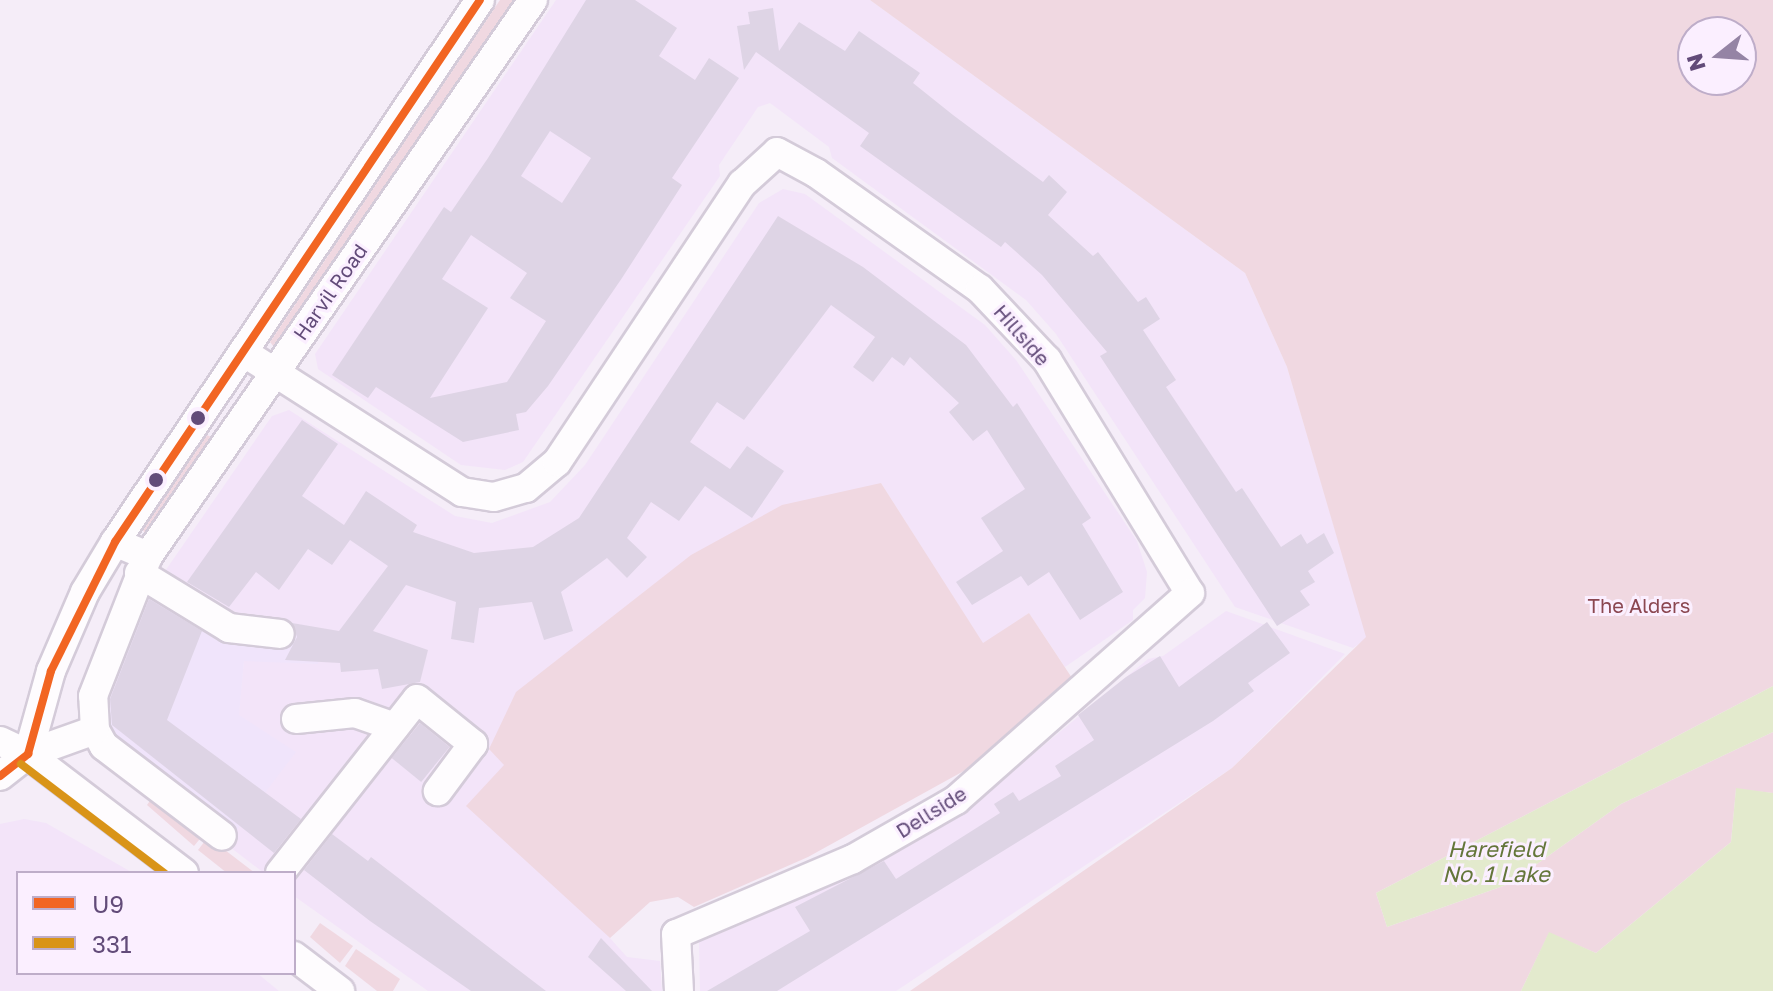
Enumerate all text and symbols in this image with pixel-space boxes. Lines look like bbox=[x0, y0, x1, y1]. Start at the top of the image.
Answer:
north arrow bbox=[1677, 16, 1757, 96]
text: N bbox=[1680, 51, 1711, 75]
street label: Harvil Road bbox=[288, 239, 372, 345]
street label: Hillside bbox=[989, 299, 1055, 371]
unlabelled marker bbox=[190, 410, 206, 426]
unlabelled marker bbox=[148, 472, 164, 488]
park label: The Alders bbox=[1588, 593, 1690, 617]
street label: Dellside bbox=[891, 781, 971, 843]
water label: Harefield No. 1 Lake bbox=[1442, 835, 1550, 886]
legend bbox=[16, 871, 296, 975]
text: U9 bbox=[92, 889, 124, 918]
text: 331 bbox=[92, 929, 132, 958]

